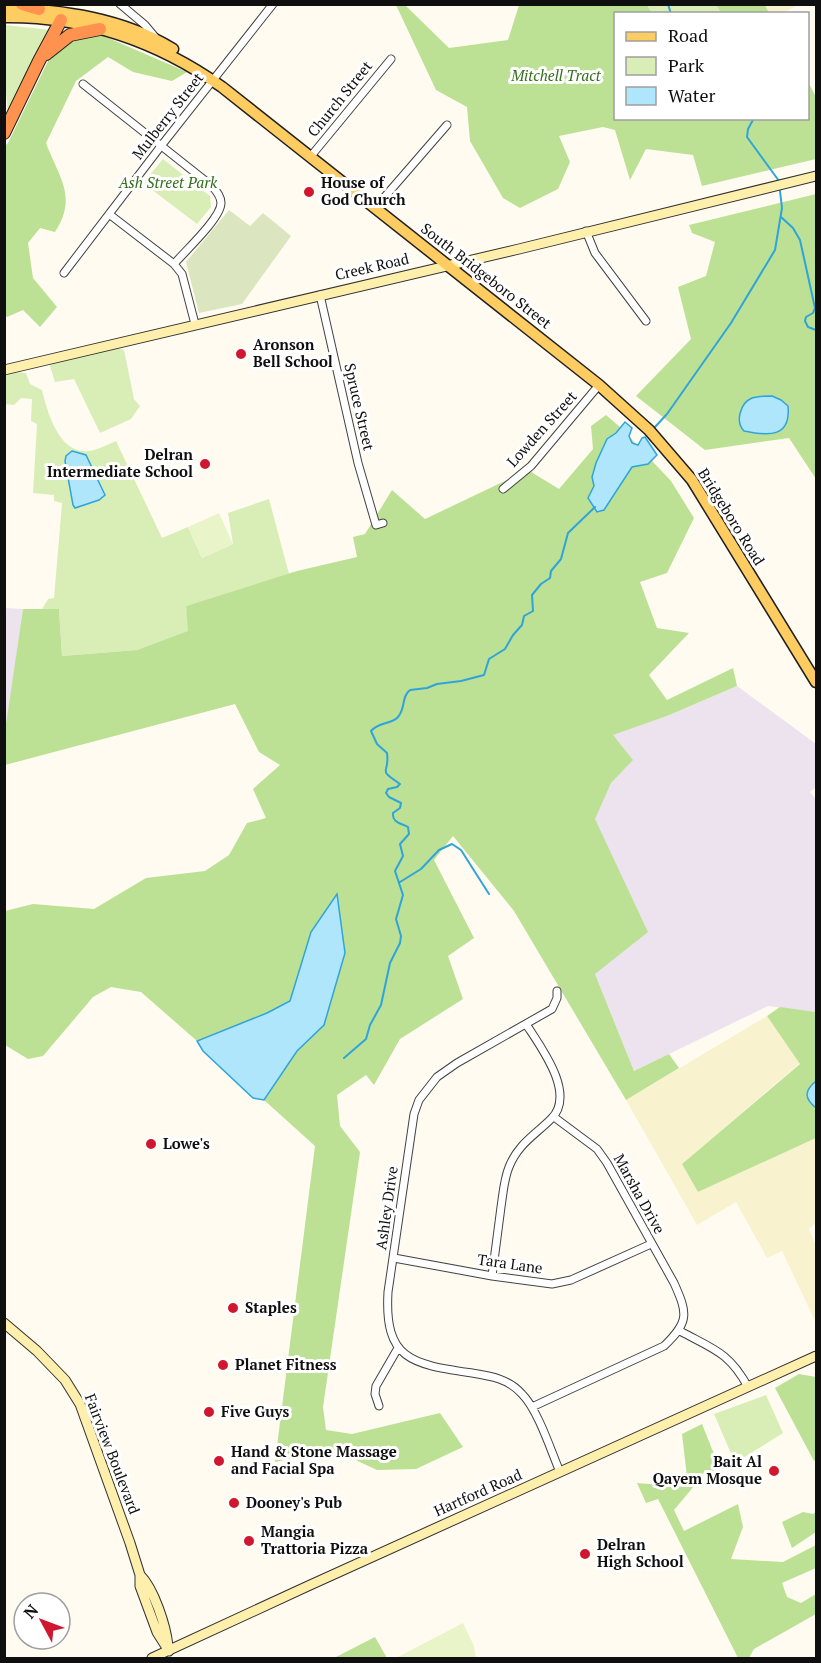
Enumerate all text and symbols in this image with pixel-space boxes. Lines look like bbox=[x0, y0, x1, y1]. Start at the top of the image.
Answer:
legend bbox=[614, 12, 809, 120]
text: Road bbox=[668, 23, 708, 47]
text: Park bbox=[668, 53, 705, 77]
street label: Church Street bbox=[302, 56, 376, 141]
park label: Mitchell Tract bbox=[510, 65, 602, 85]
street label: Mulberry Street bbox=[127, 68, 208, 163]
text: Water bbox=[668, 83, 715, 107]
park label: Ash Street Park bbox=[118, 172, 218, 192]
place label: House of God Church bbox=[321, 172, 406, 209]
marker: House of God Church bbox=[302, 185, 316, 199]
street label: South Bridgeboro Street bbox=[417, 218, 556, 333]
street label: Creek Road bbox=[333, 248, 411, 284]
place label: Aronson Bell School bbox=[253, 334, 333, 371]
marker: Aronson Bell School bbox=[234, 347, 248, 361]
street label: Spruce Street bbox=[340, 361, 380, 453]
street label: Lowden Street bbox=[502, 386, 581, 471]
place label: Delran Intermediate School bbox=[47, 444, 193, 481]
marker: Delran Intermediate School bbox=[198, 457, 212, 471]
street label: Bridgeboro Road bbox=[694, 464, 770, 569]
place label: Lowe's bbox=[163, 1133, 210, 1153]
marker: Lowe's bbox=[144, 1137, 158, 1151]
street label: Marsha Drive bbox=[610, 1150, 670, 1237]
street label: Ashley Drive bbox=[370, 1165, 402, 1251]
street label: Tara Lane bbox=[476, 1249, 544, 1277]
place label: Staples bbox=[245, 1297, 297, 1317]
marker: Staples bbox=[226, 1301, 240, 1315]
place label: Planet Fitness bbox=[235, 1354, 337, 1374]
marker: Planet Fitness bbox=[216, 1358, 230, 1372]
street label: Fairview Boulevard bbox=[81, 1390, 145, 1517]
place label: Five Guys bbox=[221, 1401, 289, 1421]
marker: Five Guys bbox=[202, 1405, 216, 1419]
place label: Hand & Stone Massage and Facial Spa bbox=[231, 1441, 397, 1478]
place label: Bait Al Qayem Mosque bbox=[653, 1451, 762, 1488]
marker: Hand & Stone Massage and Facial Spa bbox=[212, 1454, 226, 1468]
street label: Hartford Road bbox=[431, 1464, 525, 1520]
marker: Bait Al Qayem Mosque bbox=[767, 1464, 781, 1478]
place label: Dooney's Pub bbox=[246, 1492, 342, 1512]
marker: Dooney's Pub bbox=[227, 1496, 241, 1510]
place label: Mangia Trattoria Pizza bbox=[261, 1521, 369, 1558]
marker: Mangia Trattoria Pizza bbox=[242, 1534, 256, 1548]
place label: Delran High School bbox=[597, 1534, 684, 1571]
marker: Delran High School bbox=[578, 1547, 592, 1561]
north arrow bbox=[12, 1591, 72, 1651]
text: N bbox=[18, 1599, 43, 1623]

